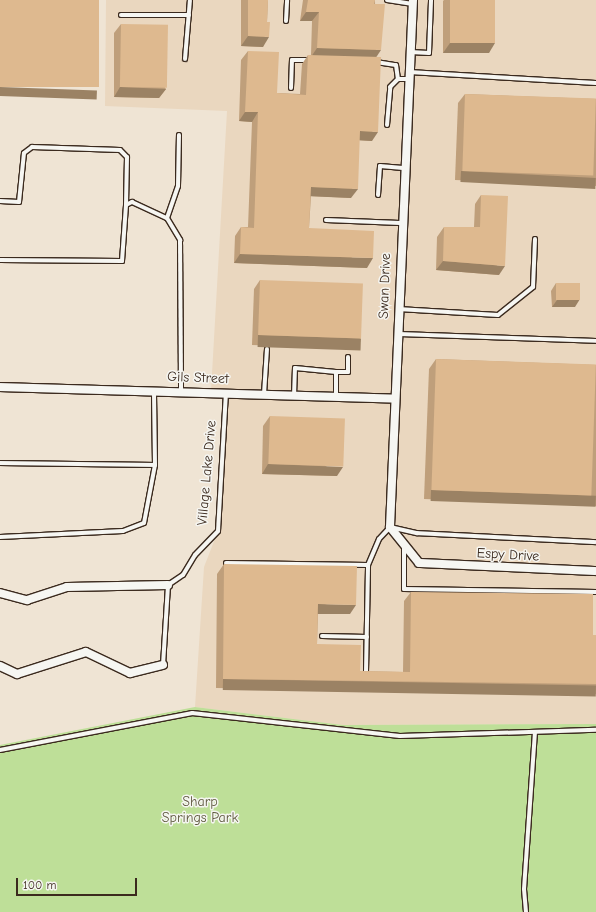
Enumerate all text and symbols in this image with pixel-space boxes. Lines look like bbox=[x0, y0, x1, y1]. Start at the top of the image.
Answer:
street label: Swan Drive bbox=[375, 253, 395, 319]
street label: Gils Street bbox=[167, 369, 229, 387]
street label: Village Lake Drive bbox=[194, 420, 220, 526]
street label: Espy Drive bbox=[476, 545, 540, 565]
park label: Sharp Springs Park bbox=[162, 794, 238, 826]
scale bar bbox=[18, 870, 139, 896]
text: 100 m bbox=[23, 878, 56, 892]

